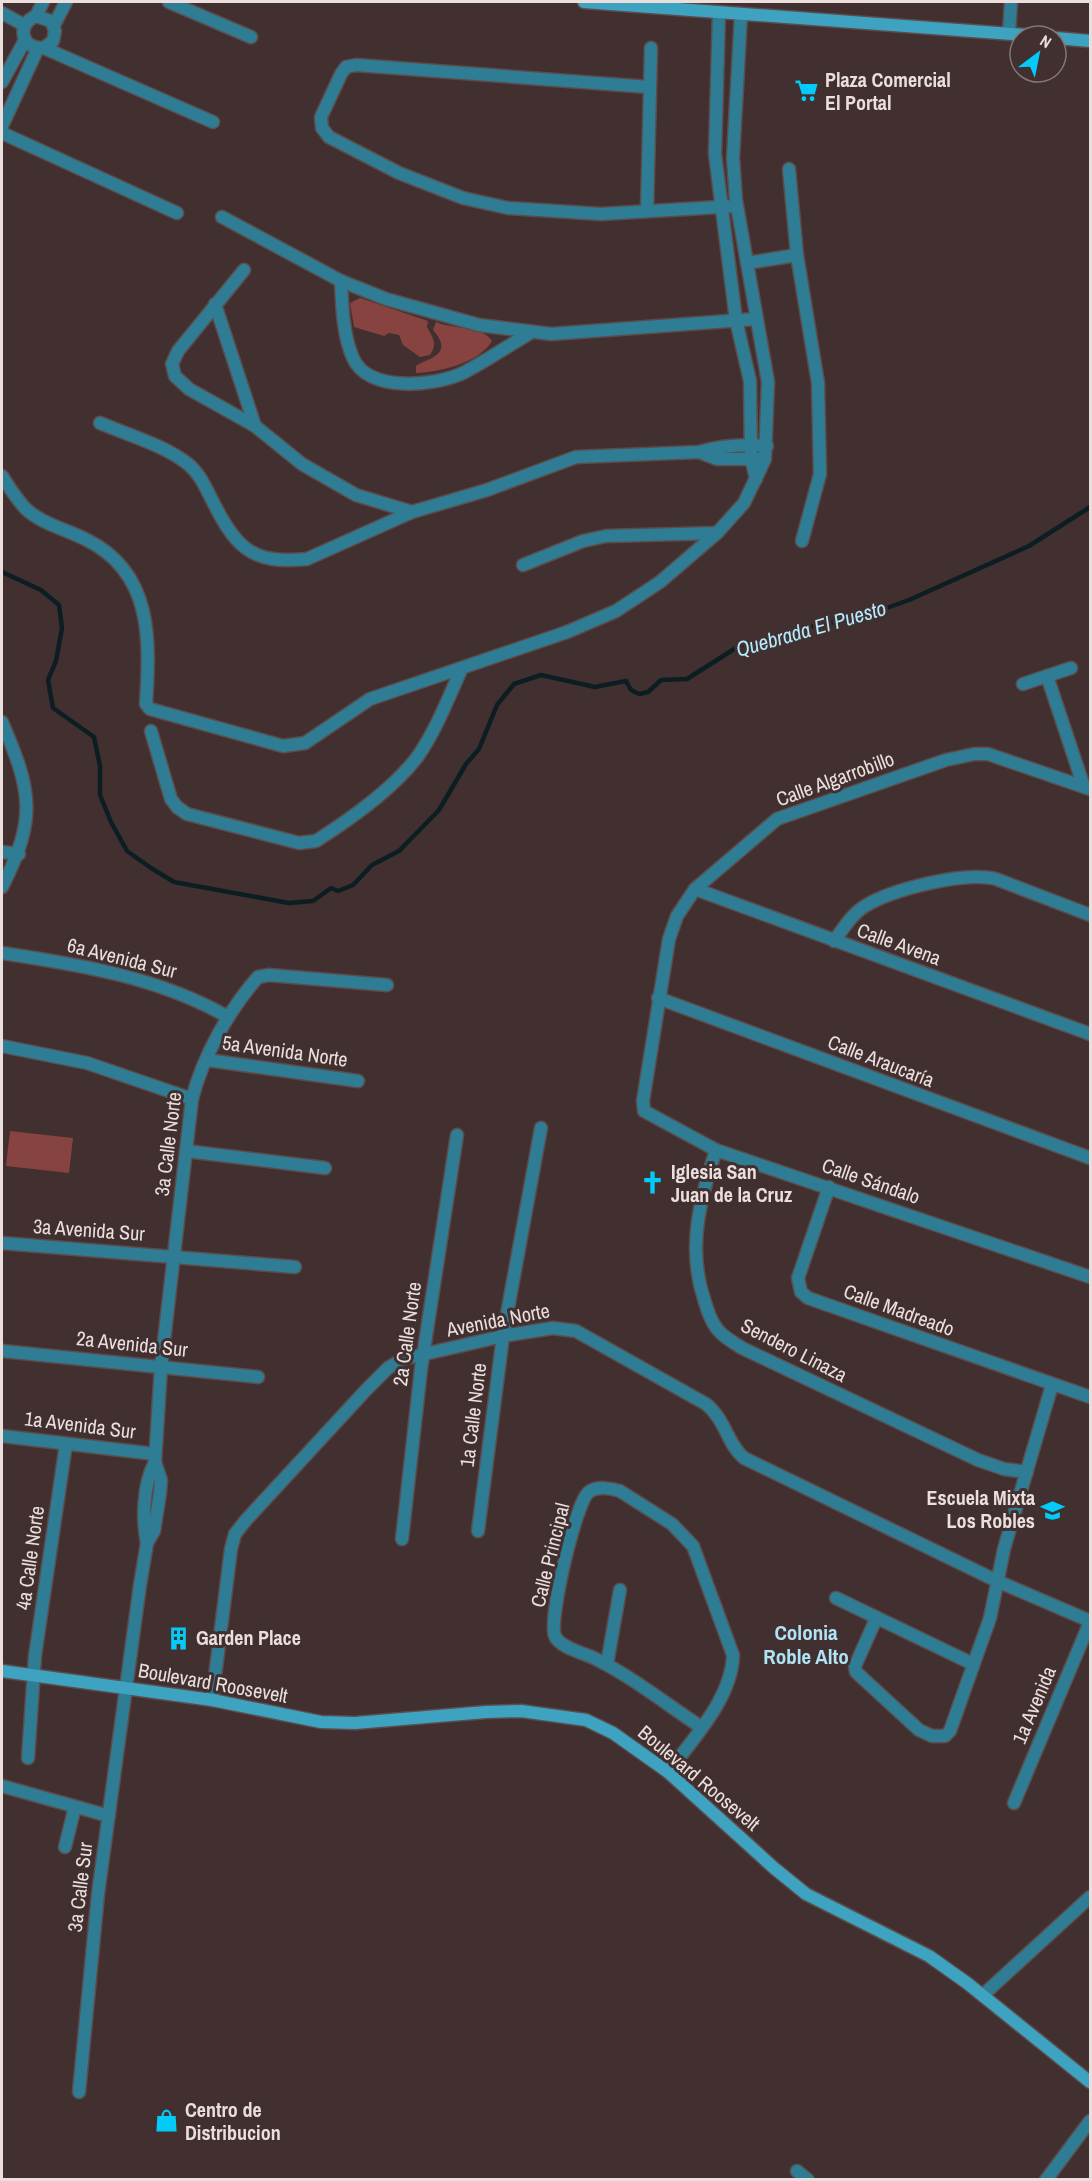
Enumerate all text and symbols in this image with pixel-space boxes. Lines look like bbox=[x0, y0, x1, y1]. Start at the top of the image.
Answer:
north arrow bbox=[1008, 24, 1068, 84]
text: N bbox=[1036, 29, 1056, 53]
place label: Plaza Comercial El Portal bbox=[825, 66, 951, 116]
supermarket icon: Plaza Comercial El Portal bbox=[794, 78, 820, 104]
water label: Quebrada El Puesto bbox=[732, 593, 889, 664]
street label: Calle Algarrobillo bbox=[772, 745, 898, 812]
street label: Calle Avena bbox=[854, 916, 945, 971]
street label: 6a Avenida Sur bbox=[65, 931, 180, 984]
street label: 5a Avenida Norte bbox=[221, 1028, 350, 1073]
street label: Calle Araucaría bbox=[824, 1028, 938, 1093]
street label: 3a Calle Norte bbox=[148, 1090, 187, 1198]
street label: Calle Sándalo bbox=[818, 1151, 924, 1210]
place label: Iglesia San Juan de la Cruz bbox=[671, 1158, 792, 1208]
church icon: Iglesia San Juan de la Cruz bbox=[640, 1170, 666, 1196]
street label: 3a Avenida Sur bbox=[32, 1212, 146, 1247]
street label: Calle Madreado bbox=[840, 1277, 958, 1342]
street label: 2a Calle Norte bbox=[386, 1280, 427, 1388]
street label: Avenida Norte bbox=[443, 1296, 552, 1343]
street label: Sendero Linaza bbox=[737, 1311, 852, 1388]
street label: 2a Avenida Sur bbox=[75, 1324, 190, 1363]
street label: 1a Calle Norte bbox=[453, 1361, 492, 1469]
street label: 1a Avenida Sur bbox=[23, 1404, 138, 1445]
place label: Escuela Mixta Los Robles bbox=[927, 1484, 1035, 1534]
school or university icon: Escuela Mixta Los Robles bbox=[1040, 1497, 1066, 1523]
street label: Calle Principal bbox=[524, 1500, 576, 1610]
street label: 4a Calle Norte bbox=[9, 1504, 50, 1612]
district label: Colonia Roble Alto bbox=[763, 1618, 849, 1671]
place label: Garden Place bbox=[196, 1624, 301, 1651]
building icon: Garden Place bbox=[165, 1625, 191, 1651]
street label: Boulevard Roosevelt bbox=[136, 1656, 290, 1709]
street label: 1a Avenida bbox=[1005, 1662, 1062, 1748]
street label: Boulevard Roosevelt bbox=[633, 1719, 766, 1837]
street label: 3a Calle Sur bbox=[61, 1840, 98, 1933]
place label: Centro de Distribucion bbox=[185, 2096, 281, 2146]
shop icon: Centro de Distribucion bbox=[154, 2108, 180, 2134]

